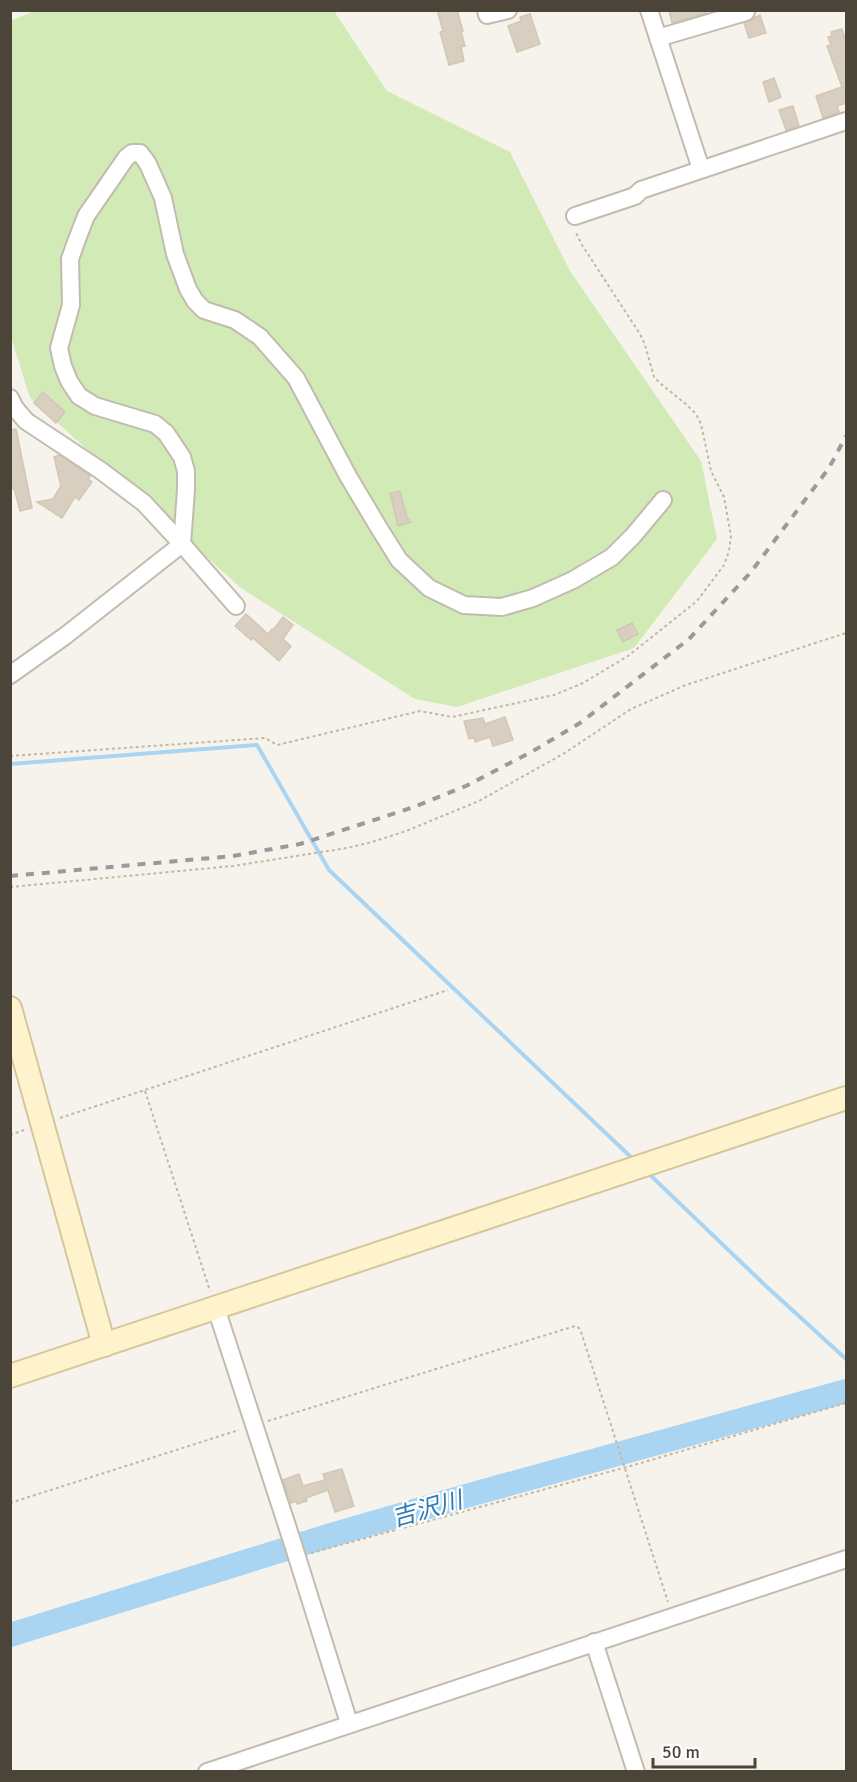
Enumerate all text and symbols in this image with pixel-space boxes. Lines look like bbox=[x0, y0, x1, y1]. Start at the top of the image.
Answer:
water label: 吉沢川 bbox=[388, 1484, 469, 1533]
scale bar bbox=[653, 1731, 755, 1769]
text: 50 m bbox=[662, 1741, 700, 1763]

